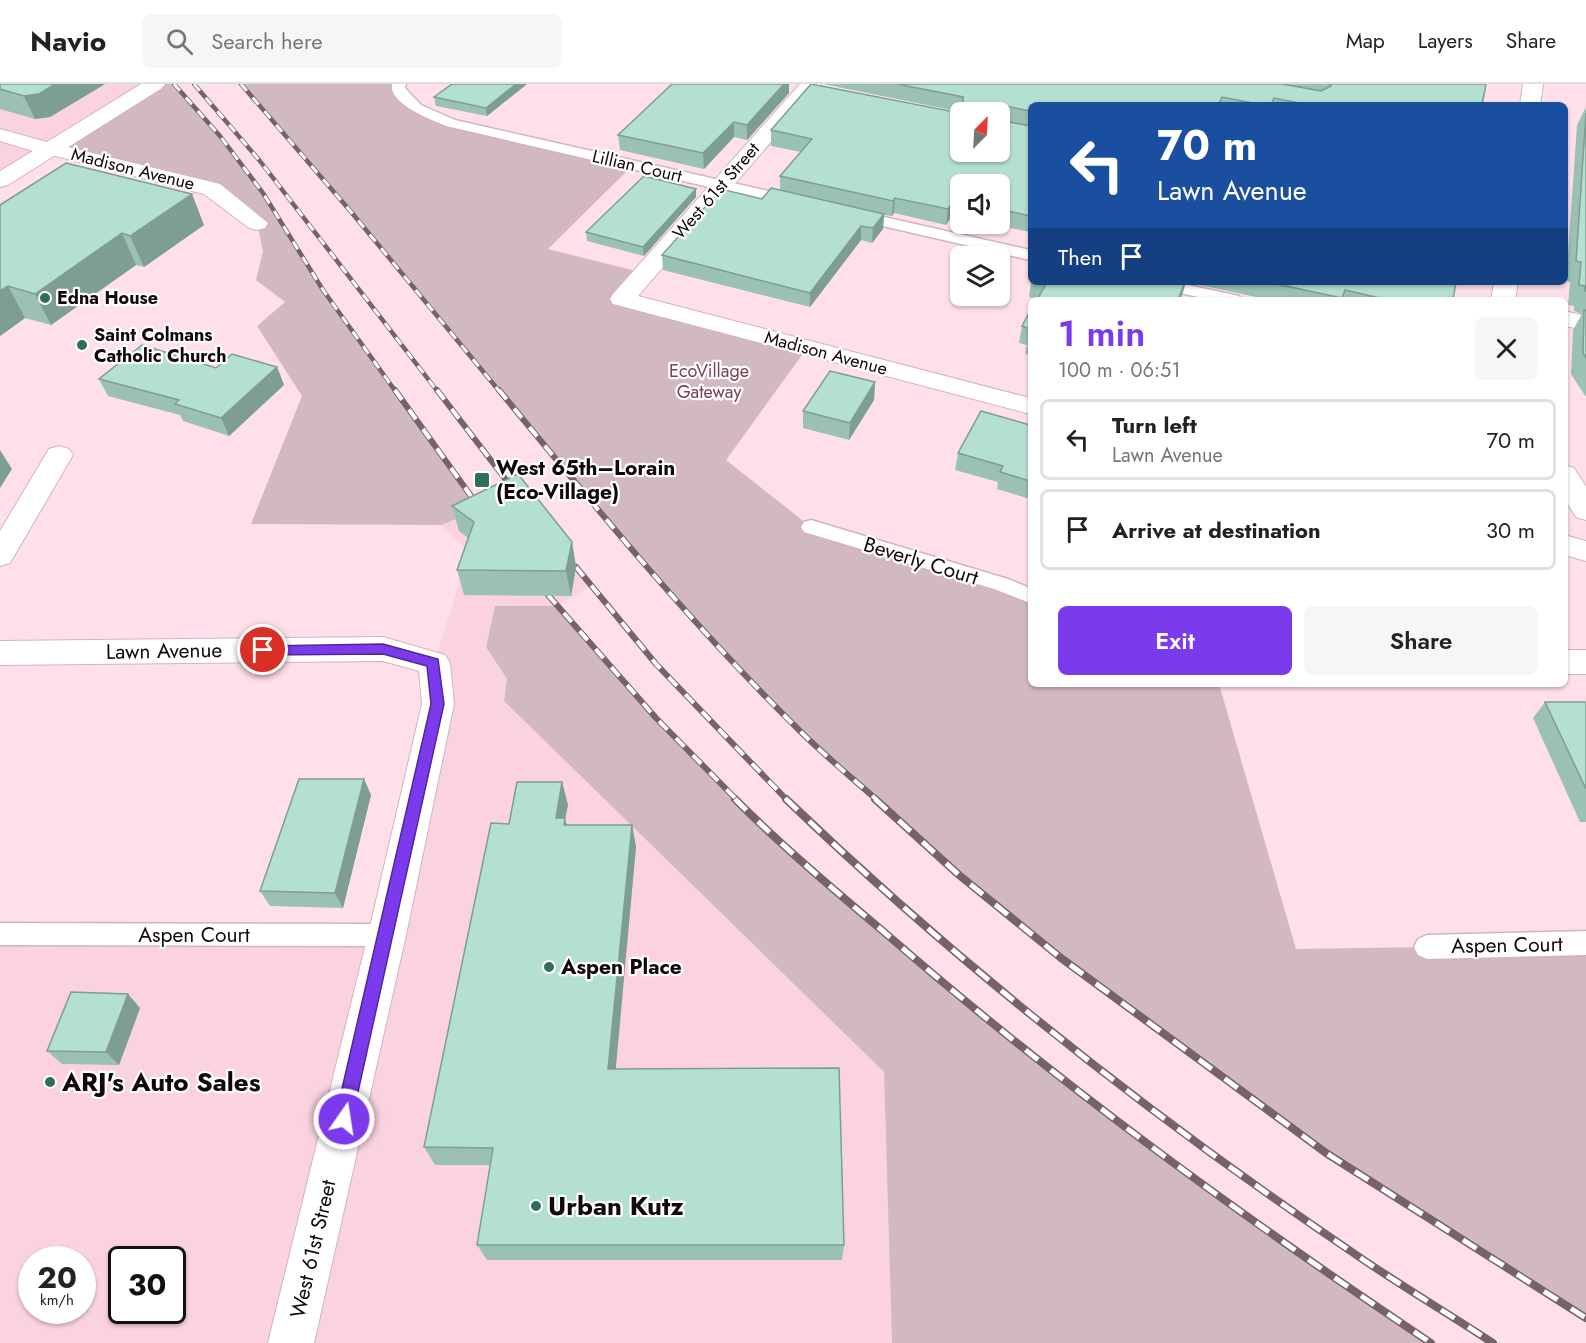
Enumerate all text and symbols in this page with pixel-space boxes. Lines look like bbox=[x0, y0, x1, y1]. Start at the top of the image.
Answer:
search box bbox=[142, 14, 562, 68]
text: Navio bbox=[30, 21, 106, 62]
icon: search bbox=[163, 25, 196, 58]
text: Search here bbox=[211, 25, 322, 57]
text: Map bbox=[1346, 26, 1385, 56]
text: Layers bbox=[1418, 26, 1473, 56]
text: Share bbox=[1506, 26, 1556, 56]
north arrow bbox=[950, 102, 1010, 162]
map controls bbox=[950, 102, 1010, 306]
text: 70 m bbox=[1157, 115, 1257, 176]
icon: left bbox=[1058, 126, 1136, 204]
street label: West 61st Street bbox=[666, 136, 766, 245]
street label: Madison Avenue bbox=[69, 141, 197, 197]
street label: Lillian Court bbox=[590, 143, 685, 189]
text: Lawn Avenue bbox=[1157, 171, 1307, 210]
button: sound bbox=[950, 174, 1010, 234]
icon: arrive bbox=[1115, 240, 1148, 273]
text: Then bbox=[1058, 241, 1103, 273]
button: layers bbox=[950, 246, 1010, 306]
place label: Edna House bbox=[57, 285, 158, 311]
marker: Edna House bbox=[38, 291, 52, 305]
text: 1 min bbox=[1058, 307, 1145, 359]
button: close bbox=[1475, 317, 1538, 380]
place label: Saint Colmans Catholic Church bbox=[94, 322, 227, 369]
street label: Madison Avenue bbox=[762, 324, 890, 382]
marker: Saint Colmans Catholic Church bbox=[75, 338, 89, 352]
text: 100 m · 06:51 bbox=[1058, 356, 1180, 385]
park label: EcoVillage Gateway bbox=[669, 358, 749, 405]
text: Turn left bbox=[1112, 409, 1197, 441]
icon: left bbox=[1061, 423, 1094, 456]
text: 70 m bbox=[1486, 424, 1535, 456]
text: Lawn Avenue bbox=[1112, 441, 1223, 470]
place label: West 65th–Lorain (Eco-Village) bbox=[496, 453, 675, 507]
marker: West 65th–Lorain (Eco-Village) bbox=[473, 471, 491, 489]
icon: arrive bbox=[1061, 513, 1094, 546]
text: Arrive at destination bbox=[1112, 514, 1321, 546]
text: 30 m bbox=[1486, 514, 1535, 546]
street label: Beverly Court bbox=[860, 529, 982, 593]
button: Exit bbox=[1058, 606, 1292, 675]
button: Share bbox=[1304, 606, 1538, 675]
pin bbox=[237, 624, 288, 675]
icon: arrive bbox=[246, 633, 279, 666]
street label: Lawn Avenue bbox=[106, 635, 223, 667]
street label: Aspen Court bbox=[138, 920, 250, 950]
street label: Aspen Court bbox=[1451, 929, 1563, 961]
place label: Aspen Place bbox=[560, 952, 682, 982]
marker: Aspen Place bbox=[542, 960, 556, 974]
place label: ARJ's Auto Sales bbox=[61, 1063, 261, 1101]
marker: ARJ's Auto Sales bbox=[43, 1075, 57, 1089]
position arrow bbox=[312, 1087, 376, 1151]
street label: West 61st Street bbox=[283, 1177, 343, 1321]
place label: Urban Kutz bbox=[548, 1187, 684, 1225]
marker: Urban Kutz bbox=[529, 1199, 543, 1213]
speed limit sign: 30 bbox=[108, 1246, 186, 1324]
text: 20 bbox=[37, 1256, 77, 1299]
text: km/h bbox=[40, 1289, 74, 1311]

